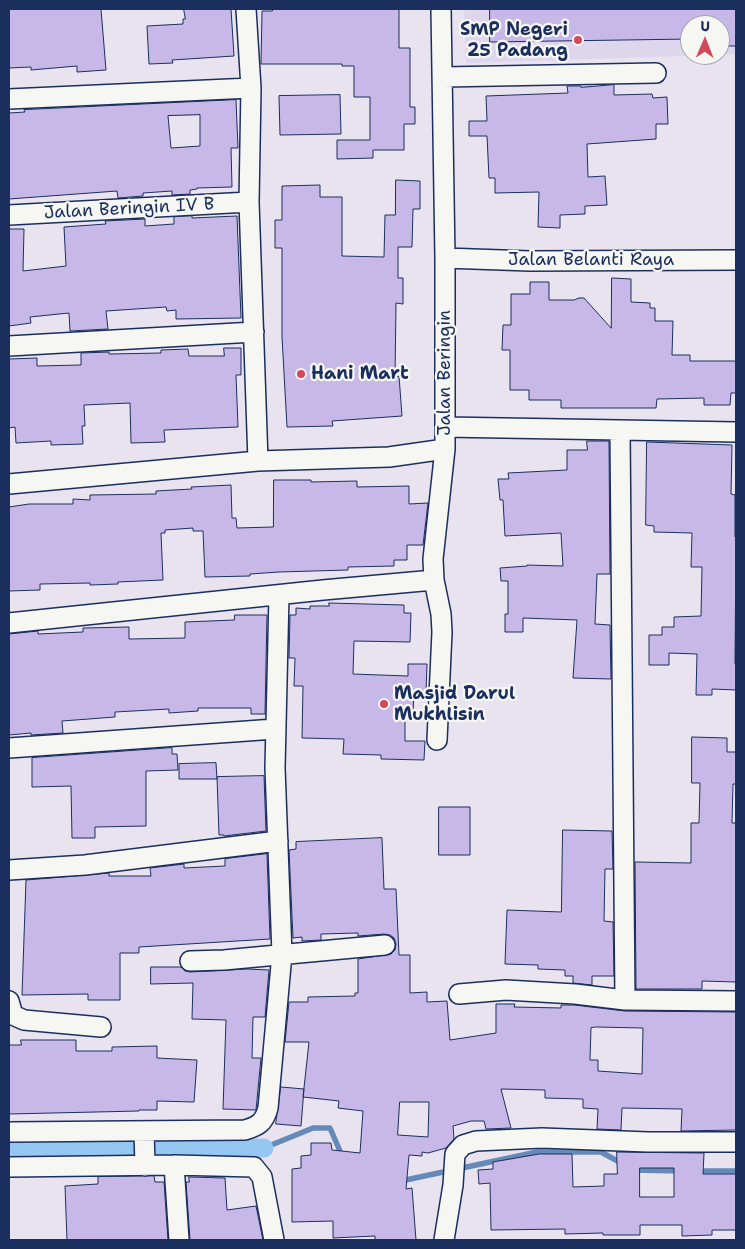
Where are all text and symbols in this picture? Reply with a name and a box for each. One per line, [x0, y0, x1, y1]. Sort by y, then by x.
north arrow [680, 15, 730, 65]
text: U [700, 17, 710, 35]
place label: SMP Negeri 25 Padang [460, 19, 568, 62]
marker: SMP Negeri 25 Padang [572, 34, 584, 46]
street label: Jalan Beringin IV B [43, 194, 215, 224]
street label: Jalan Belanti Raya [508, 249, 674, 271]
street label: Jalan Beringin [434, 310, 456, 436]
place label: Hani Mart [311, 363, 409, 385]
marker: Hani Mart [295, 368, 307, 380]
place label: Masjid Darul Mukhlisin [394, 683, 515, 726]
marker: Masjid Darul Mukhlisin [378, 698, 390, 710]

